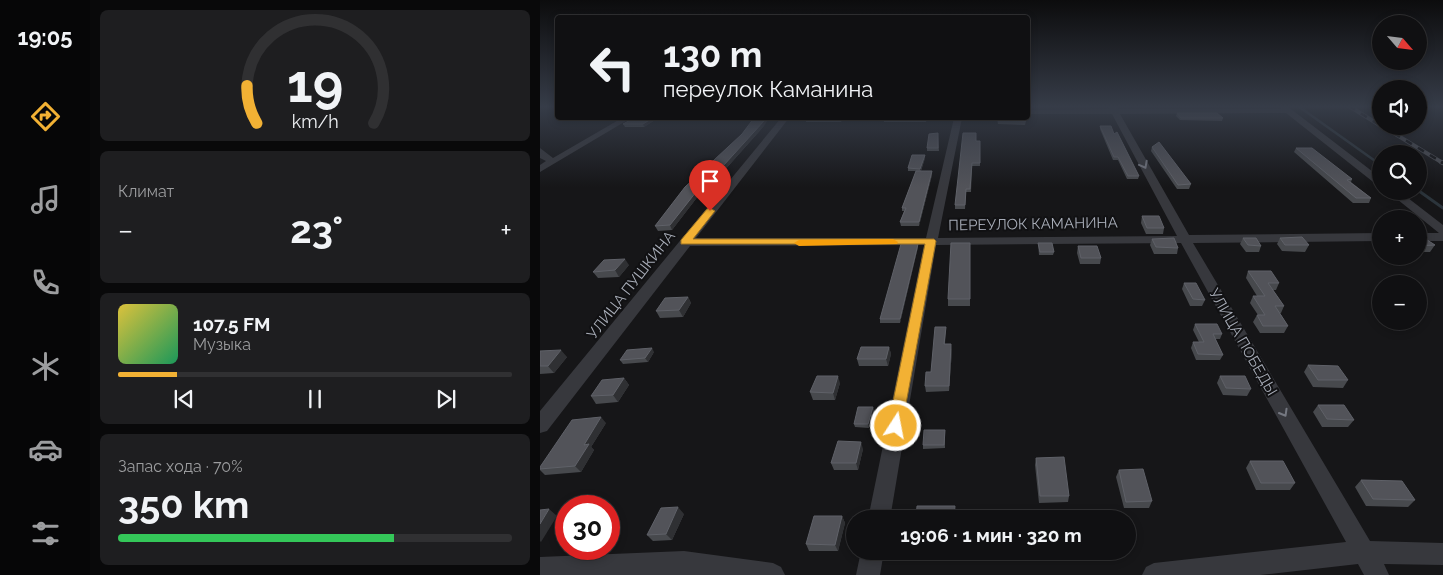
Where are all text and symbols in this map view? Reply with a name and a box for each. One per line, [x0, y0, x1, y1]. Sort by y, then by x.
north arrow [1372, 15, 1428, 70]
map controls [1372, 15, 1427, 330]
text: 19:05 [18, 24, 72, 50]
text: 130 m [663, 34, 762, 75]
icon: left [580, 35, 645, 100]
text: 19 [287, 53, 343, 114]
text: переулок Каманина [663, 76, 873, 102]
button: sound [1372, 80, 1427, 135]
icon: directions [28, 99, 63, 134]
text: km/h [291, 111, 339, 132]
button: search [1372, 145, 1427, 200]
one-way arrow [1138, 159, 1148, 168]
pin [689, 160, 731, 211]
icon: arrive [696, 167, 724, 195]
icon: music [28, 182, 63, 217]
text: Климат [118, 182, 174, 201]
text: 23° [290, 207, 343, 252]
button: + [1372, 210, 1427, 265]
text: − [118, 214, 133, 247]
text: + [500, 214, 512, 247]
street label: ПЕРЕУЛОК КАМАНИНА [948, 214, 1118, 234]
street label: УЛИЦА ПУШКИНА [583, 227, 679, 343]
icon: phone [28, 265, 63, 300]
button: − [1372, 275, 1427, 330]
street label: УЛИЦА ПОБЕДЫ [1205, 285, 1281, 399]
text: 107.5 FM [193, 313, 270, 335]
text: Музыка [193, 335, 251, 354]
icon: climate [28, 349, 63, 384]
icon: previous [170, 385, 198, 413]
icon: pause [301, 385, 329, 413]
icon: next [432, 385, 460, 413]
position arrow [869, 399, 921, 451]
one-way arrow [1277, 408, 1287, 417]
icon: car [28, 432, 63, 467]
text: Запас хода · 70% [118, 457, 243, 476]
text: 350 km [118, 482, 249, 527]
speed limit sign: 30 [555, 495, 620, 560]
icon: filters [28, 516, 63, 551]
text: 19:06 · 1 мин · 320 m [900, 524, 1082, 546]

